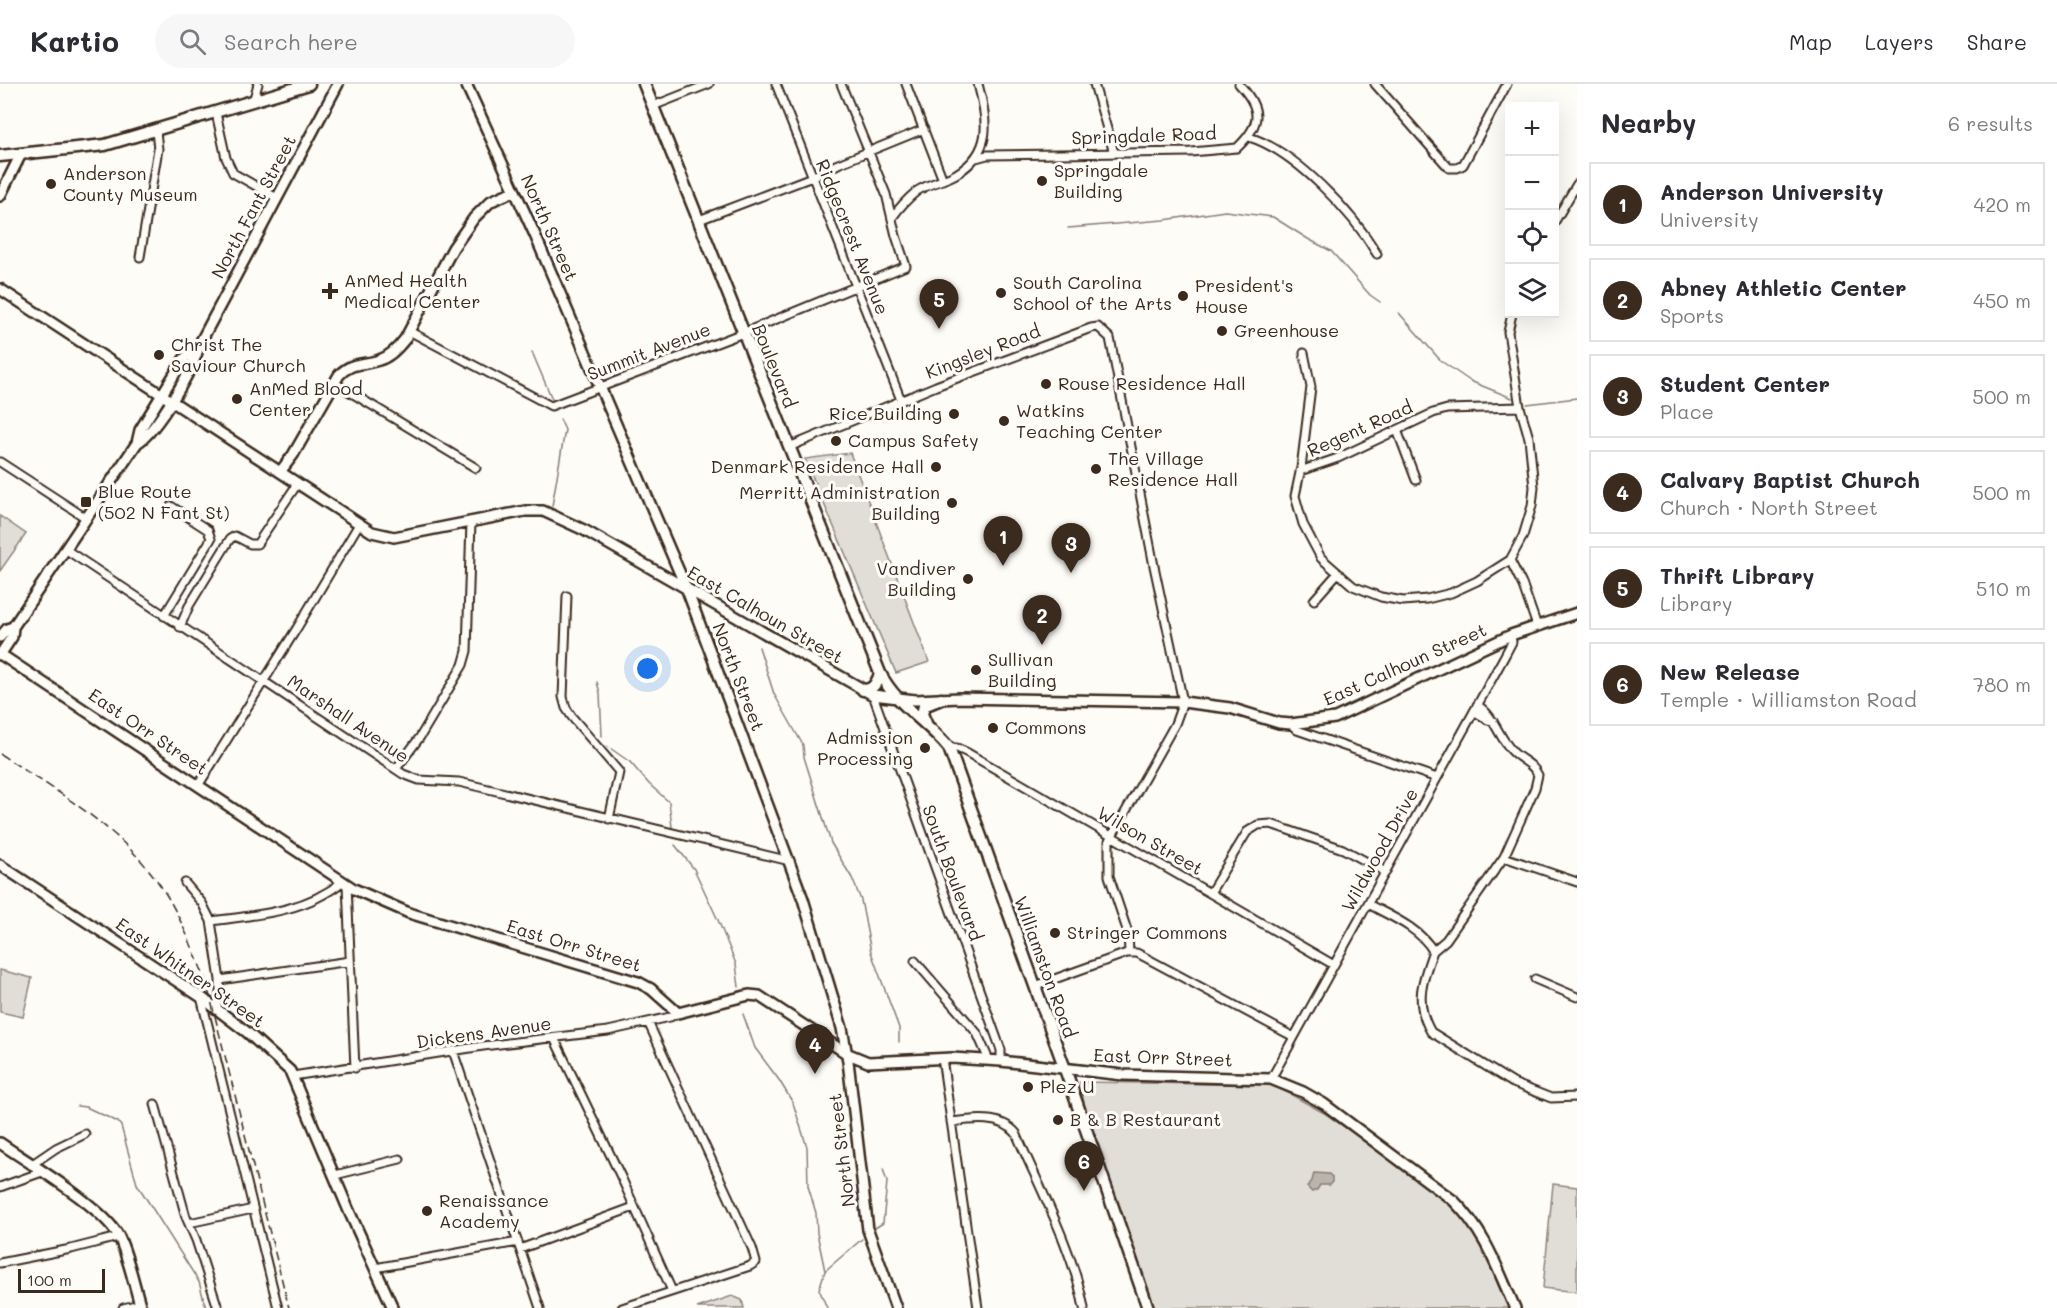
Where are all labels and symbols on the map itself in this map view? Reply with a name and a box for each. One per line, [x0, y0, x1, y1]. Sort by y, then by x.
street label: Springdale Road [1071, 120, 1217, 150]
street label: North Fant Street [205, 131, 301, 282]
street label: Ridgecrest Avenue [811, 155, 895, 318]
place label: Springdale Building [1054, 158, 1148, 203]
place label: Anderson County Museum [63, 161, 198, 206]
street label: North Street [516, 171, 584, 285]
marker: Springdale Building [1035, 174, 1049, 188]
marker: Anderson County Museum [44, 177, 58, 191]
place label: AnMed Health Medical Center [344, 268, 481, 313]
place label: South Carolina School of the Arts [1013, 270, 1172, 315]
place label: President's House [1195, 273, 1294, 318]
pin: 5 [920, 280, 958, 329]
marker: AnMed Health Medical Center [321, 282, 339, 300]
marker: South Carolina School of the Arts [994, 286, 1008, 300]
marker: President's House [1176, 289, 1190, 303]
street label: Summit Avenue [584, 317, 714, 386]
street label: Kingsley Road [922, 318, 1044, 384]
place label: Greenhouse [1234, 318, 1339, 342]
street label: Boulevard [747, 320, 803, 411]
marker: Greenhouse [1215, 324, 1229, 338]
place label: Christ The Saviour Church [171, 332, 305, 377]
marker: Christ The Saviour Church [152, 348, 166, 362]
place label: Rouse Residence Hall [1058, 371, 1246, 395]
place label: AnMed Blood Center [249, 376, 363, 421]
marker: Rouse Residence Hall [1039, 377, 1053, 391]
marker: AnMed Blood Center [230, 392, 244, 406]
street label: Regent Road [1303, 394, 1416, 462]
place label: Watkins Teaching Center [1016, 398, 1163, 443]
place label: Rice Building [829, 401, 942, 425]
marker: Rice Building [947, 407, 961, 421]
marker: Watkins Teaching Center [997, 414, 1011, 428]
place label: Campus Safety [848, 428, 979, 452]
marker: Campus Safety [829, 434, 843, 448]
place label: The Village Residence Hall [1108, 446, 1238, 491]
place label: Denmark Residence Hall [711, 454, 924, 478]
marker: Denmark Residence Hall [929, 460, 943, 474]
marker: The Village Residence Hall [1089, 462, 1103, 476]
place label: Blue Route (502 N Fant St) [98, 479, 230, 524]
place label: Merritt Administration Building [739, 480, 940, 525]
marker: Blue Route (502 N Fant St) [79, 495, 93, 509]
marker: Merritt Administration Building [945, 496, 959, 510]
pin: 1 [984, 516, 1022, 566]
pin: 3 [1052, 524, 1090, 573]
place label: Vandiver Building [877, 556, 956, 601]
street label: East Calhoun Street [683, 560, 848, 669]
marker: Vandiver Building [961, 572, 975, 586]
pin: 2 [1022, 596, 1062, 645]
street label: East Calhoun Street [1319, 617, 1490, 711]
street label: North Street [707, 619, 771, 734]
place label: Sullivan Building [988, 647, 1056, 692]
your location [633, 654, 662, 683]
marker: Sullivan Building [969, 663, 983, 677]
street label: Marshall Avenue [283, 669, 414, 768]
street label: East Orr Street [84, 682, 213, 780]
place label: Commons [1005, 715, 1087, 739]
marker: Commons [986, 721, 1000, 735]
place label: Admission Processing [817, 725, 913, 770]
marker: Admission Processing [918, 741, 932, 755]
street label: Wildwood Drive [1335, 784, 1423, 915]
street label: Wilson Street [1093, 800, 1208, 880]
street label: South Boulevard [917, 801, 989, 944]
street label: Williamston Road [1009, 892, 1083, 1041]
street label: East Whitner Street [111, 912, 270, 1033]
street label: East Orr Street [504, 913, 644, 977]
place label: Stringer Commons [1067, 920, 1228, 944]
marker: Stringer Commons [1048, 926, 1062, 940]
street label: Dickens Avenue [415, 1011, 553, 1053]
pin: 4 [796, 1024, 834, 1074]
street label: East Orr Street [1093, 1043, 1233, 1071]
place label: Plez U [1040, 1074, 1094, 1098]
marker: Plez U [1021, 1080, 1035, 1094]
street label: North Street [822, 1092, 860, 1208]
place label: B & B Restaurant [1070, 1107, 1221, 1131]
marker: B & B Restaurant [1051, 1113, 1065, 1127]
pin: 6 [1064, 1142, 1104, 1191]
place label: Renaissance Academy [439, 1188, 549, 1233]
marker: Renaissance Academy [420, 1204, 434, 1218]
scale bar [18, 1266, 105, 1294]

